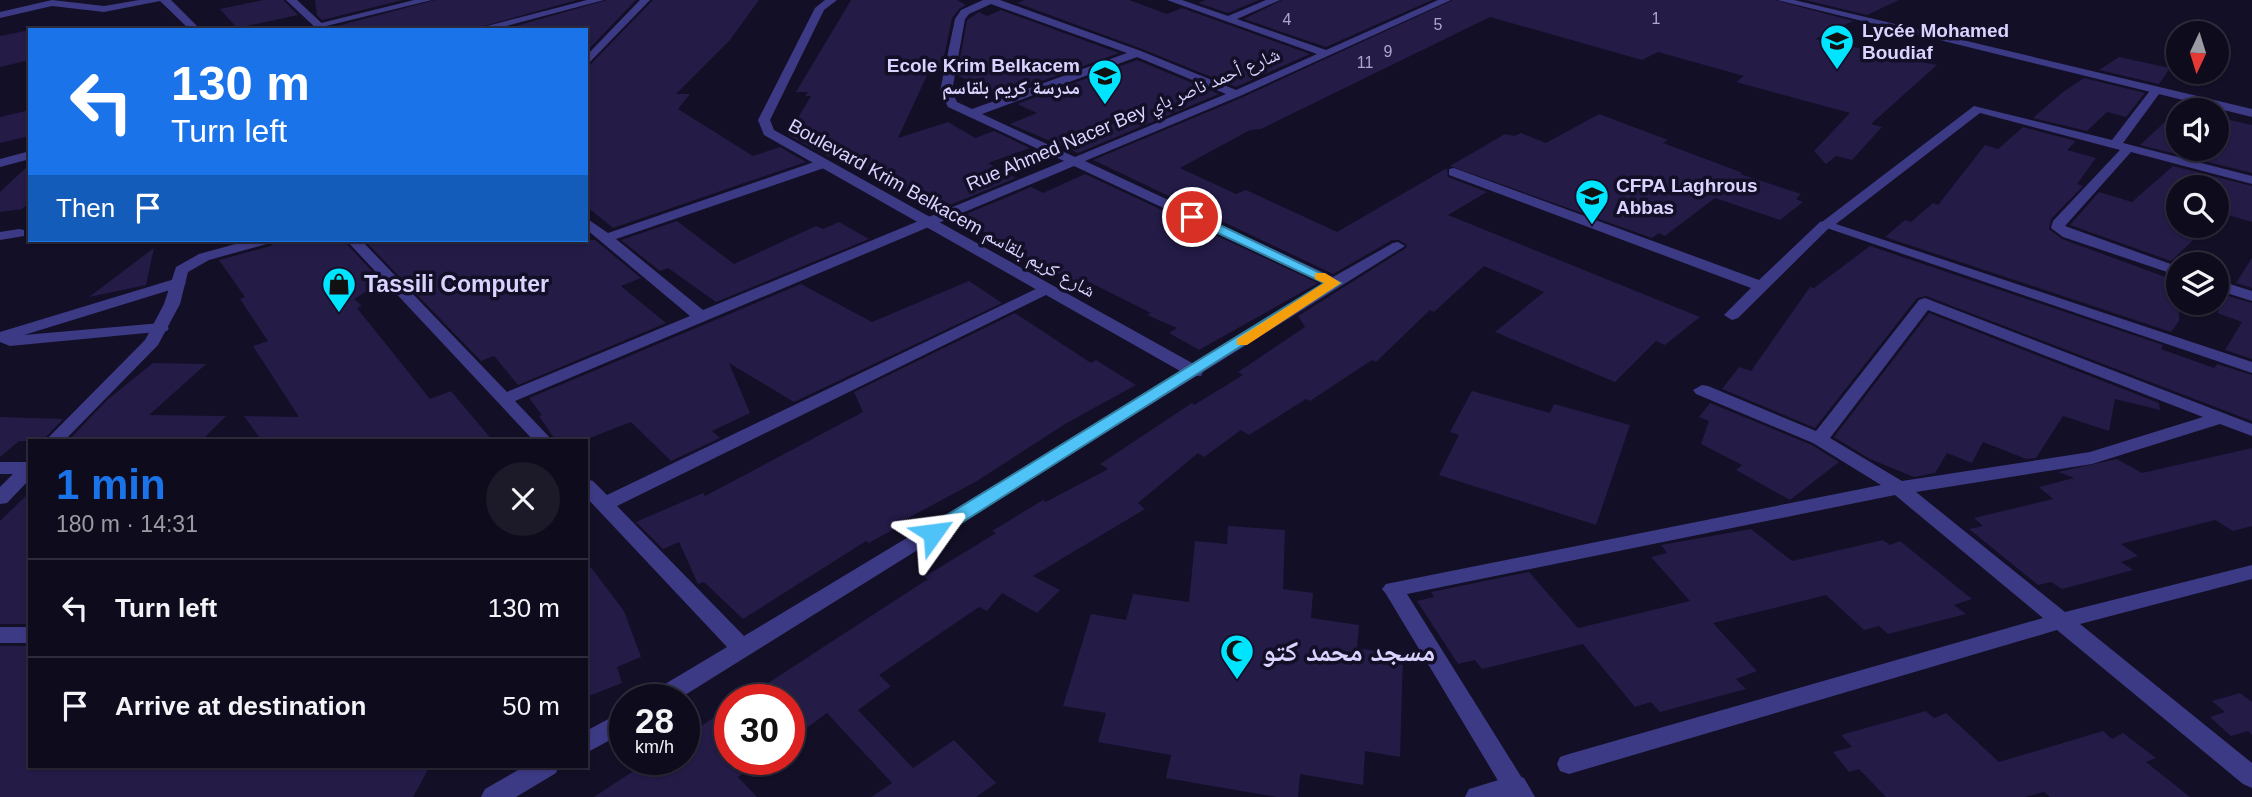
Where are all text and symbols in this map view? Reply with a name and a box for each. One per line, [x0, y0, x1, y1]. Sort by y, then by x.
house number: 1 [1652, 10, 1661, 27]
house number: 4 [1283, 11, 1292, 28]
house number: 5 [1434, 16, 1443, 33]
place label: Lycée Mohamed Boudiaf [1862, 20, 2009, 63]
north arrow [2166, 21, 2230, 84]
map controls [2166, 21, 2229, 315]
school or university icon: Lycée Mohamed Boudiaf [1818, 22, 1856, 71]
street label: Rue Ahmed Nacer Bey شارع أحمد ناصر باي [963, 43, 1285, 199]
house number: 9 [1384, 43, 1393, 60]
house number: 11 [1357, 54, 1373, 71]
place label: Ecole Krim Belkacem مدرسة كريم بلقاسم [887, 55, 1080, 100]
icon: left [56, 56, 147, 147]
text: 130 m [171, 56, 310, 110]
school or university icon: Ecole Krim Belkacem مدرسة كريم بلقاسم [1086, 57, 1124, 106]
button: sound [2166, 98, 2229, 161]
text: Turn left [171, 113, 287, 149]
street label: Boulevard Krim Belkacem شارع كريم بلقاسم [784, 115, 1099, 303]
place label: CFPA Laghrous Abbas [1616, 175, 1757, 218]
button: search [2166, 175, 2229, 238]
school or university icon: CFPA Laghrous Abbas [1573, 177, 1611, 226]
pin [1162, 187, 1222, 247]
icon: arrive [129, 189, 167, 227]
text: Then [56, 193, 115, 223]
icon: arrive [1173, 198, 1211, 236]
button: layers [2166, 252, 2229, 315]
shop icon: Tassili Computer [320, 265, 358, 314]
place label: Tassili Computer [364, 271, 549, 297]
text: 1 min [56, 461, 166, 508]
button: close [486, 462, 560, 536]
position arrow [896, 496, 970, 570]
text: 180 m · 14:31 [56, 511, 198, 537]
icon: left [56, 589, 94, 627]
text: Turn left [115, 593, 217, 623]
text: 130 m [488, 593, 560, 623]
mosque icon: مسجد محمد كتو [1218, 632, 1256, 681]
place label: مسجد محمد كتو [1262, 636, 1435, 667]
speed limit sign: 30 [714, 684, 805, 775]
icon: arrive [56, 687, 94, 725]
text: Arrive at destination [115, 691, 366, 721]
text: 50 m [502, 691, 560, 721]
text: 28 [635, 701, 674, 740]
text: km/h [635, 737, 674, 757]

